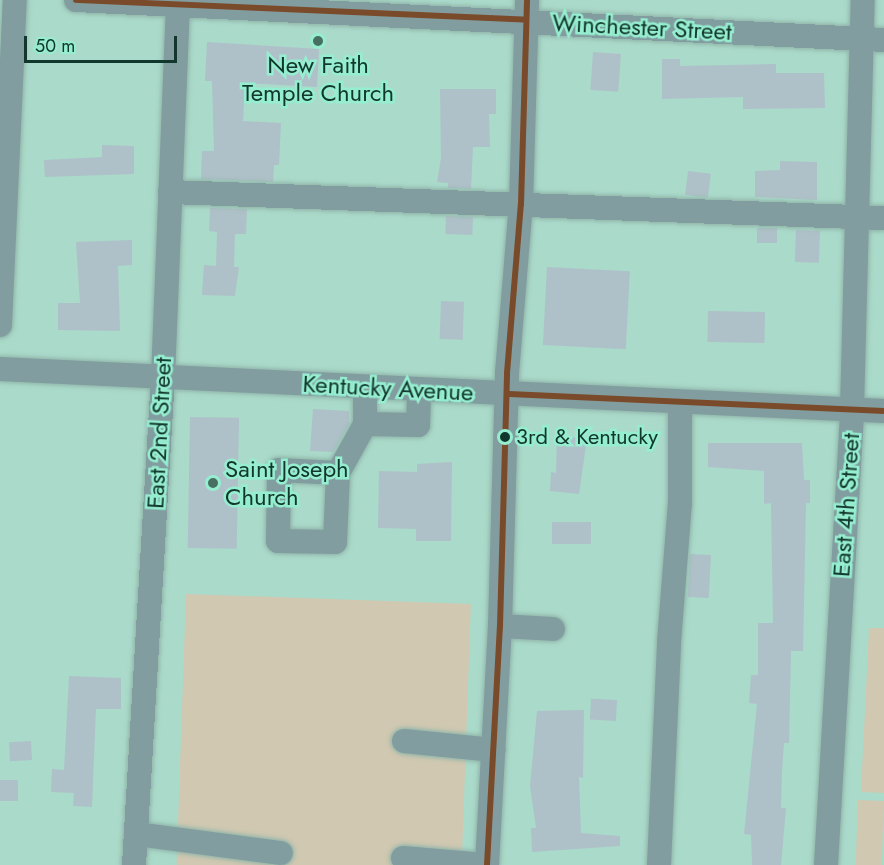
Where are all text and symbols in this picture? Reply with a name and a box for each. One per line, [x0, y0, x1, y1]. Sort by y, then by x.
street label: Winchester Street [552, 8, 732, 46]
scale bar [27, 24, 180, 62]
text: 50 m [35, 33, 75, 59]
marker: New Faith Temple Church [311, 34, 325, 48]
place label: New Faith Temple Church [242, 51, 394, 107]
street label: East 2nd Street [141, 356, 177, 510]
street label: Kentucky Avenue [302, 369, 474, 407]
place label: 3rd & Kentucky [516, 424, 658, 450]
marker: 3rd & Kentucky [499, 431, 511, 443]
street label: East 4th Street [827, 432, 865, 578]
place label: Saint Joseph Church [225, 455, 349, 511]
marker: Saint Joseph Church [206, 476, 220, 490]

